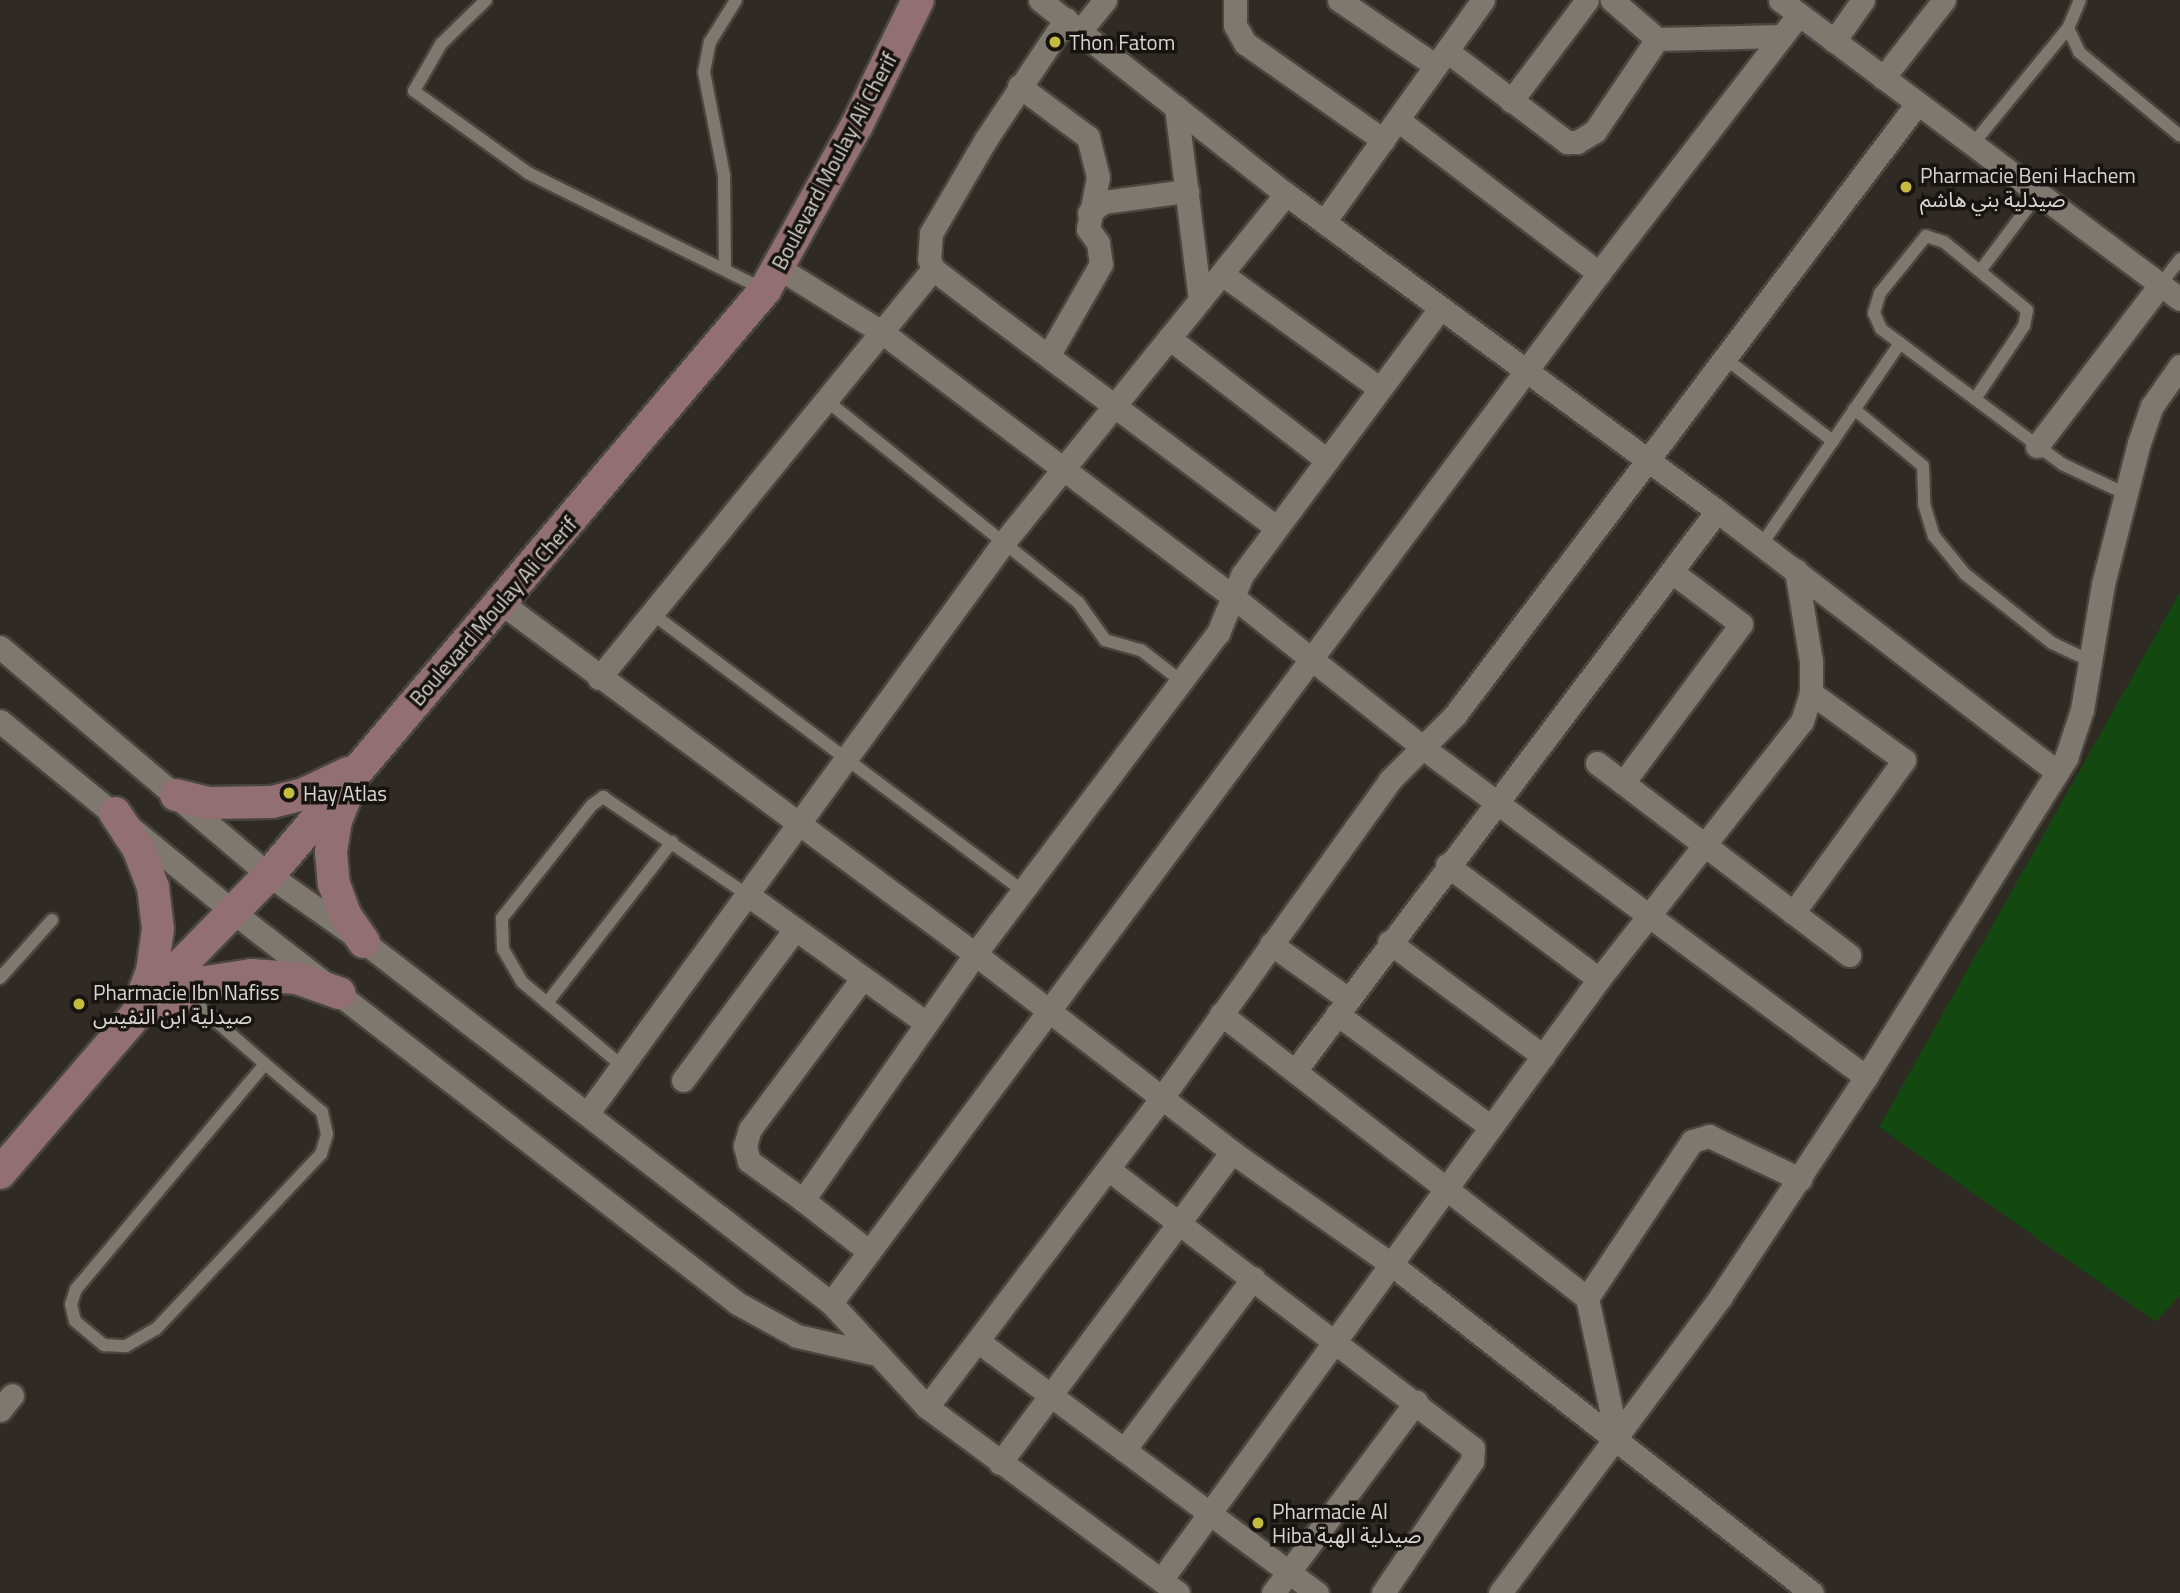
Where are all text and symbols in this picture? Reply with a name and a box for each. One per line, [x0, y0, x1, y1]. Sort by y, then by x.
place label: Thon Fatom [1069, 29, 1175, 55]
marker: Thon Fatom [1047, 34, 1063, 50]
street label: Boulevard Moulay Ali Cherif [766, 48, 902, 274]
place label: Pharmacie Beni Hachem صيدلية بني هاشم [1920, 162, 2136, 212]
marker: Pharmacie Beni Hachem صيدلية بني هاشم [1898, 179, 1914, 195]
street label: Boulevard Moulay Ali Cherif [404, 511, 582, 711]
place label: Hay Atlas [303, 780, 387, 806]
marker: Hay Atlas [281, 785, 297, 801]
place label: Pharmacie Ibn Nafiss صيدلية ابن النفيس [93, 979, 279, 1029]
marker: Pharmacie Ibn Nafiss صيدلية ابن النفيس [71, 996, 87, 1012]
place label: Pharmacie Al Hiba صيدلية الهبة [1272, 1498, 1422, 1548]
marker: Pharmacie Al Hiba صيدلية الهبة [1250, 1515, 1266, 1531]

